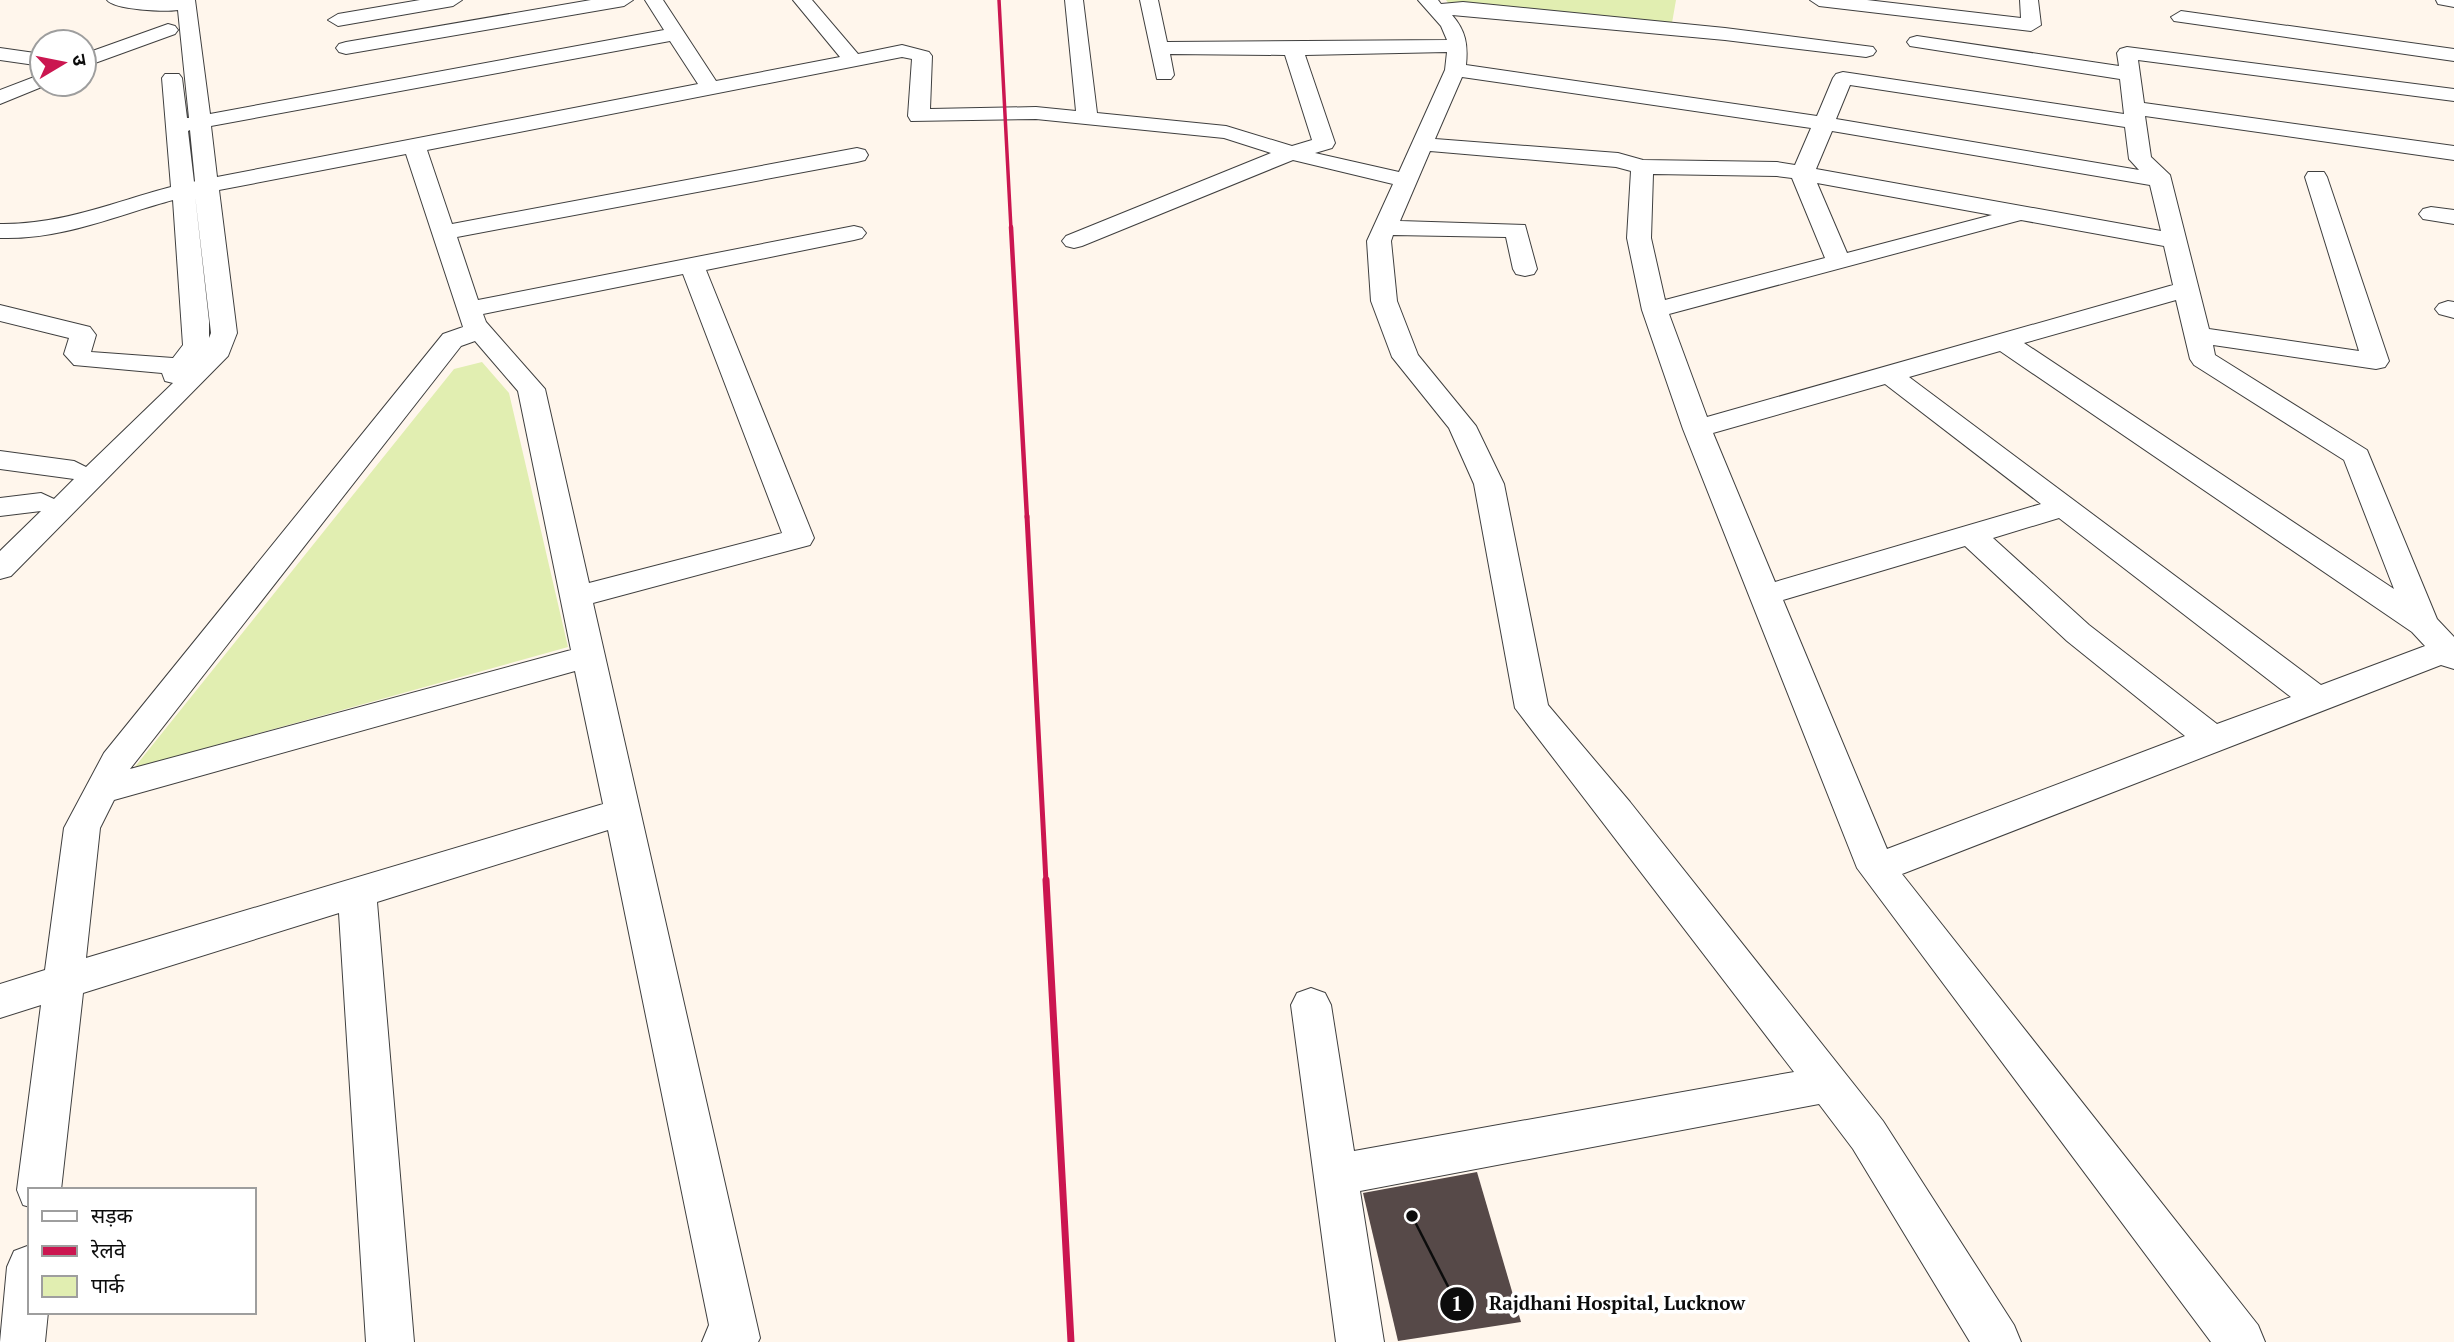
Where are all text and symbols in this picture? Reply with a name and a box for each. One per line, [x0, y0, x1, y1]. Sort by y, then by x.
north arrow [28, 28, 98, 98]
text: उ [67, 52, 94, 68]
legend [28, 1188, 256, 1314]
text: सड़क [91, 1201, 133, 1229]
text: रेलवे [90, 1236, 126, 1264]
text: पार्क [91, 1271, 125, 1299]
callout: Rajdhani Hospital, Lucknow [1440, 1284, 1760, 1324]
text: 1 [1451, 1289, 1463, 1317]
text: Rajdhani Hospital, Lucknow [1489, 1290, 1746, 1315]

